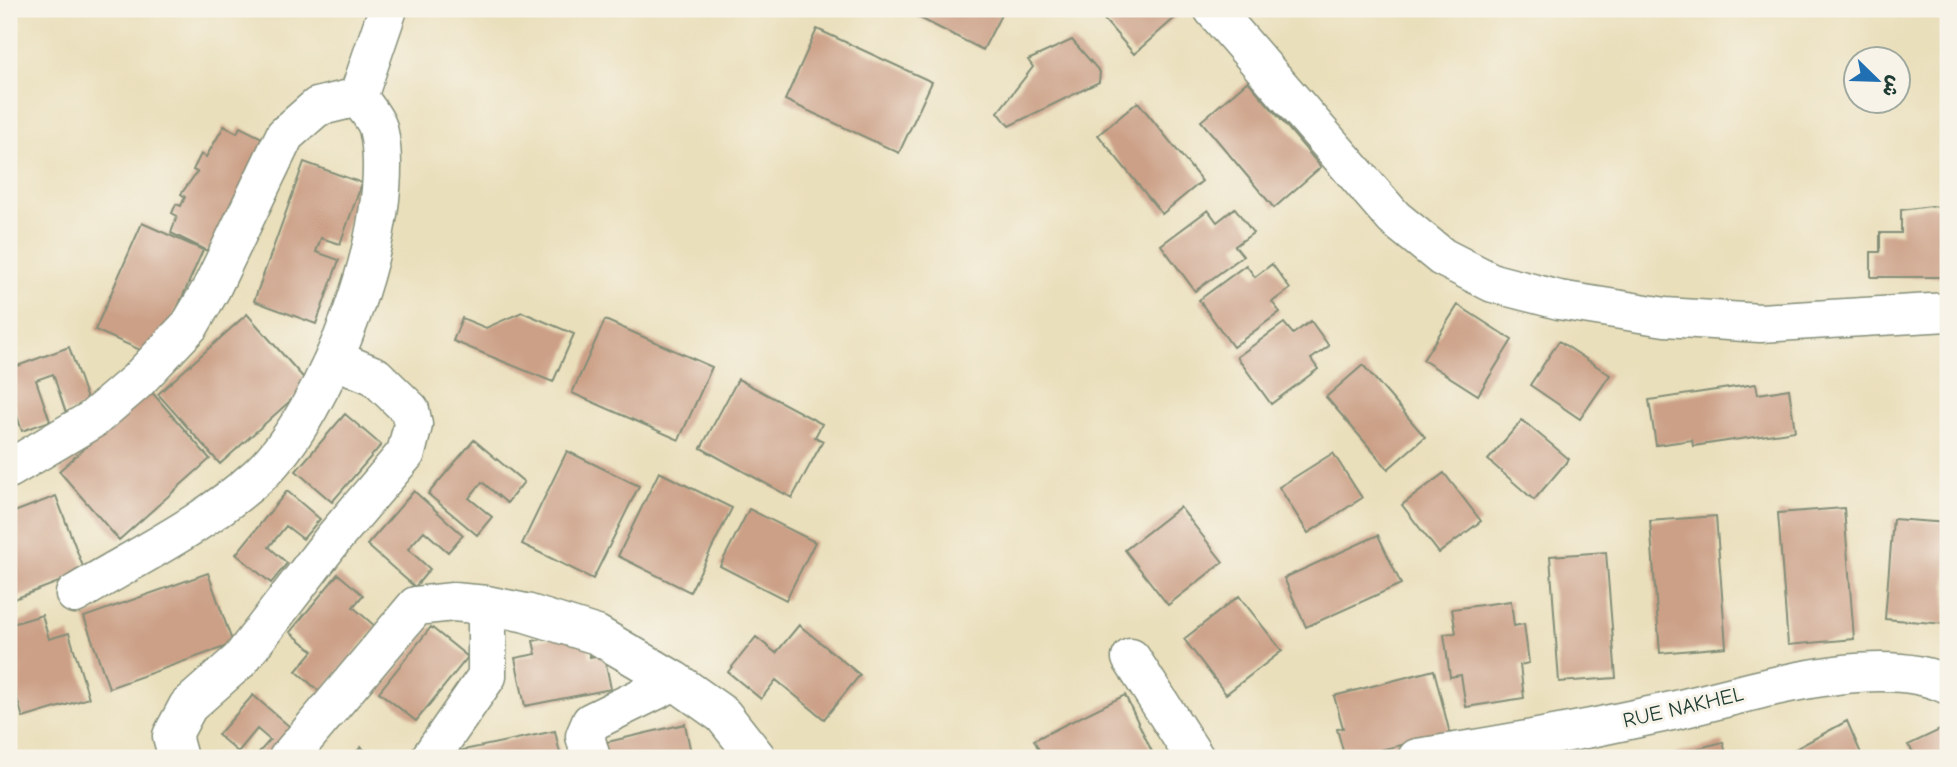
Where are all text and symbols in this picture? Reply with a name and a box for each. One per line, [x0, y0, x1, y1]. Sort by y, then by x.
north arrow [1842, 46, 1912, 116]
text: ش [1877, 72, 1906, 100]
street label: RUE NAKHEL [1620, 681, 1746, 733]

